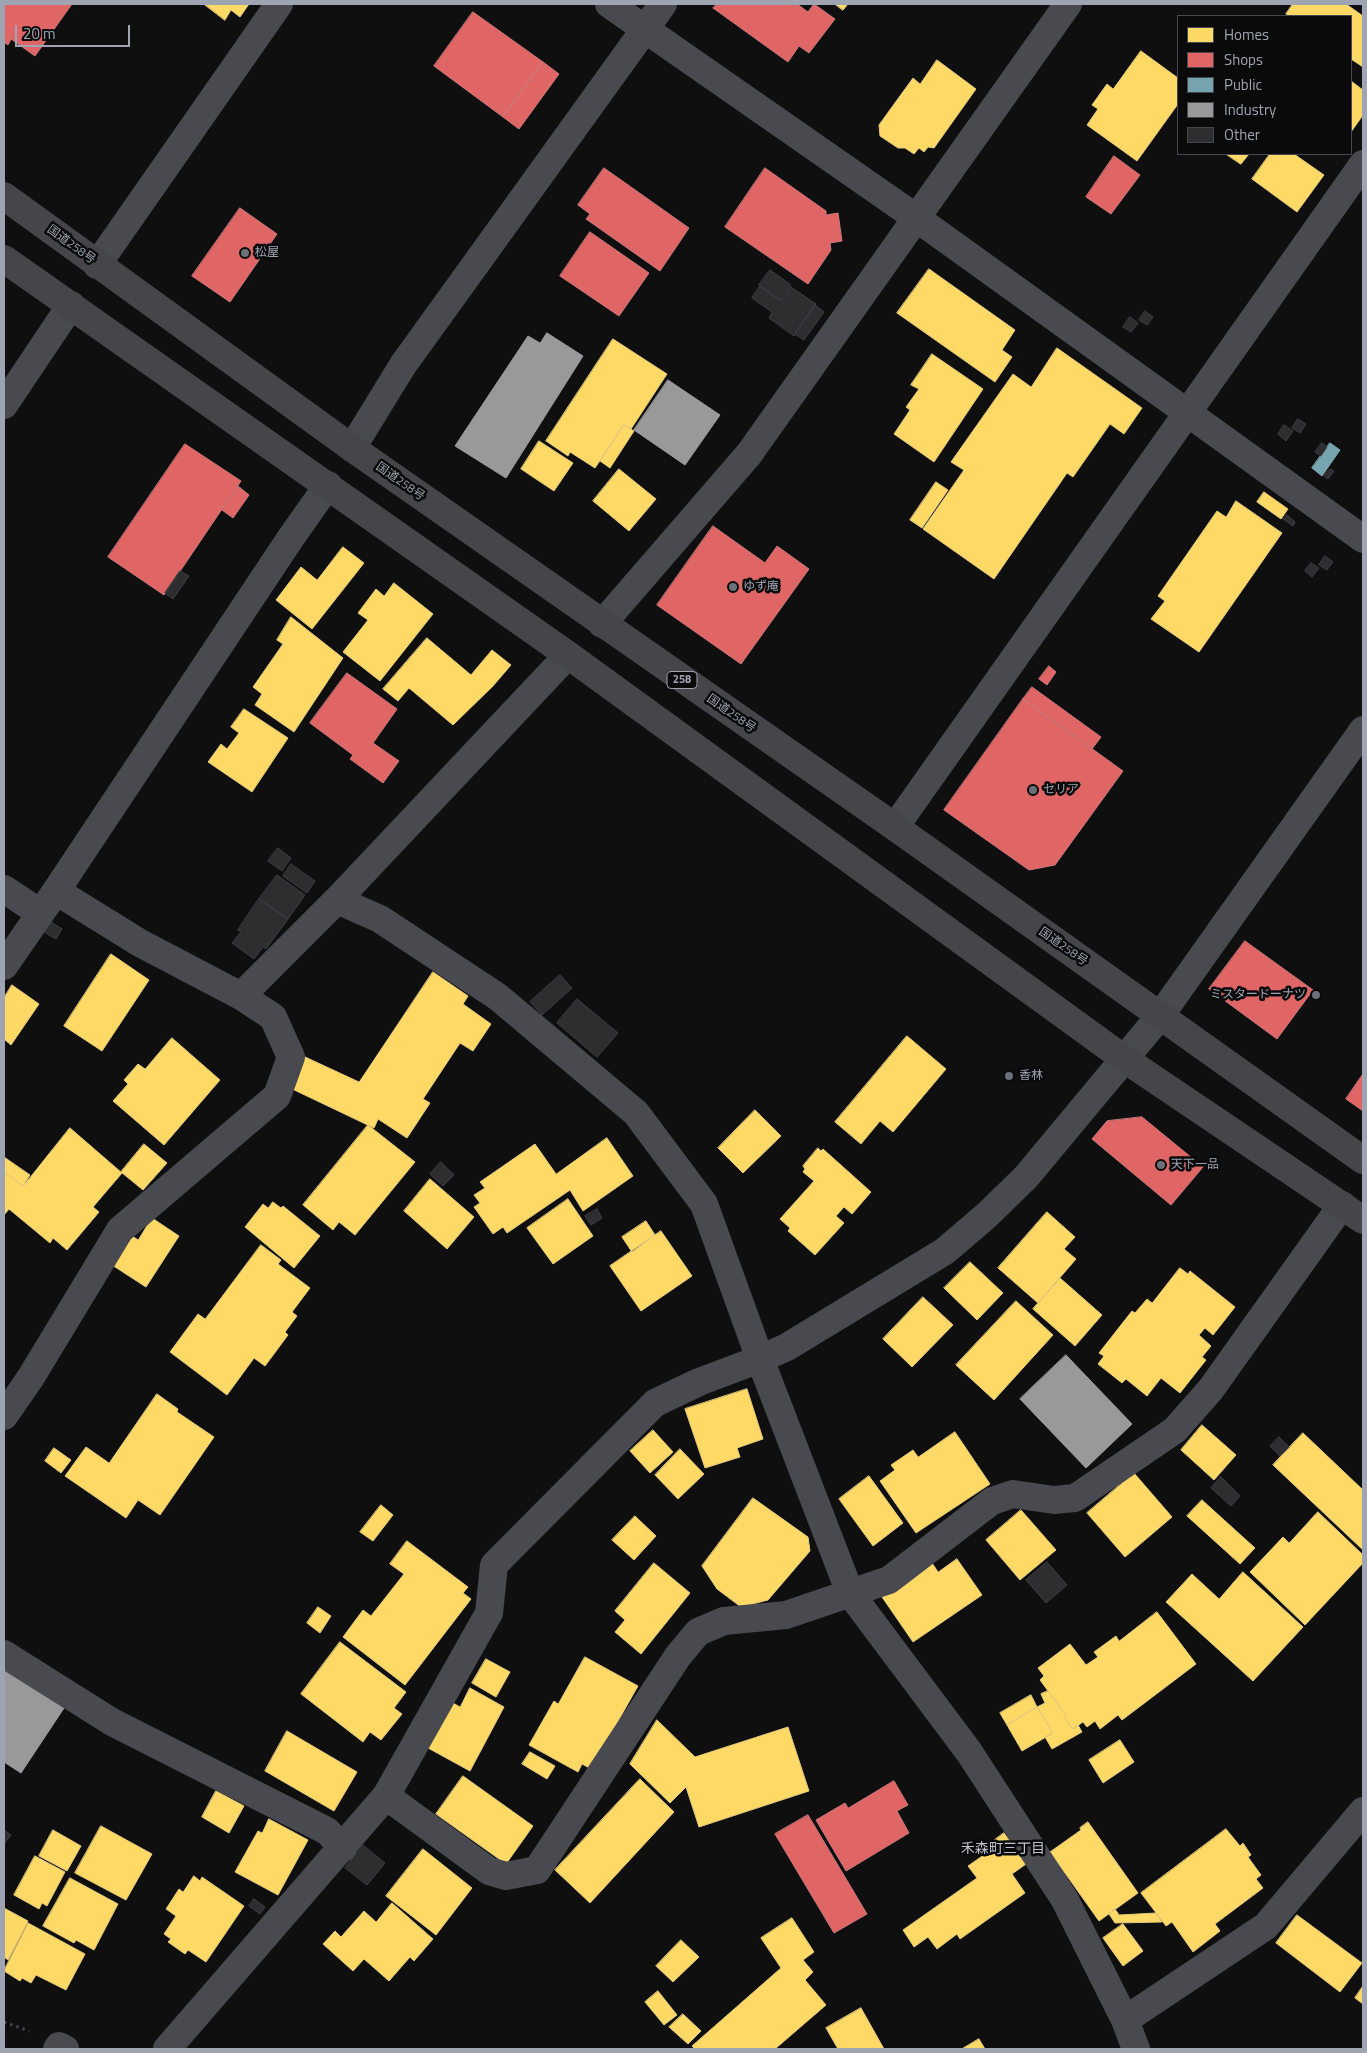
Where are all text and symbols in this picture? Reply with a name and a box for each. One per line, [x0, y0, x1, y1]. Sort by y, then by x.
scale bar [18, 15, 132, 47]
legend [1177, 15, 1352, 155]
text: 20 m [23, 22, 56, 45]
text: Homes [1224, 23, 1269, 46]
text: Shops [1224, 48, 1263, 71]
text: Public [1224, 73, 1262, 96]
text: Industry [1224, 98, 1276, 121]
text: Other [1224, 123, 1260, 146]
street label: 国道258号 [44, 223, 98, 267]
place label: 松屋 [255, 246, 279, 260]
marker: 松屋 [239, 247, 251, 259]
street label: 国道258号 [373, 460, 427, 504]
place label: ゆず庵 [743, 580, 779, 594]
marker: ゆず庵 [727, 581, 739, 593]
road number: 258 [667, 672, 697, 688]
street label: 国道258号 [704, 692, 758, 736]
place label: セリア [1043, 783, 1079, 797]
marker: セリア [1027, 784, 1039, 796]
street label: 国道258号 [1036, 925, 1090, 969]
place label: ミスタードーナツ [1210, 988, 1306, 1002]
marker: ミスタードーナツ [1310, 989, 1322, 1001]
place label: 香林 [1019, 1069, 1043, 1083]
marker: 香林 [1003, 1070, 1015, 1082]
place label: 天下一品 [1171, 1158, 1219, 1172]
marker: 天下一品 [1155, 1159, 1167, 1171]
district label: 禾森町三丁目 [961, 1842, 1045, 1858]

